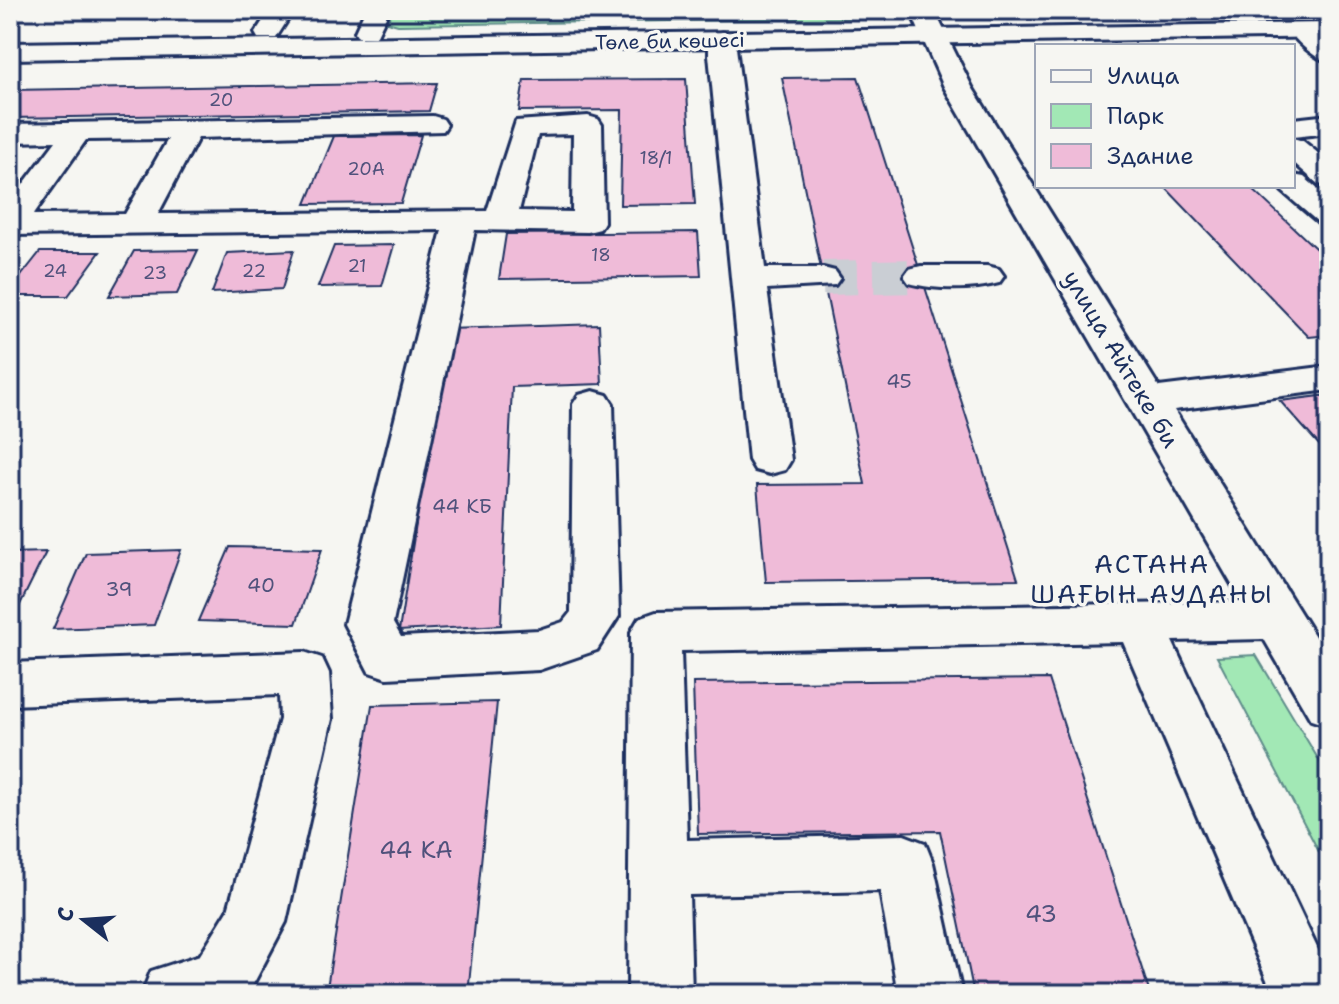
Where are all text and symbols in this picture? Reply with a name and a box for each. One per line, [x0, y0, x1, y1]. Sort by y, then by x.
street label: Төле би көшесі [595, 27, 745, 55]
legend [1035, 44, 1295, 188]
text: Улица [1107, 60, 1180, 92]
house number: 20 [209, 88, 233, 112]
text: Парк [1107, 100, 1164, 132]
text: Здание [1107, 140, 1194, 172]
house number: 18/1 [639, 146, 673, 170]
house number: 20А [347, 157, 385, 181]
house number: 18 [591, 243, 611, 267]
house number: 21 [347, 254, 367, 278]
house number: 24 [43, 259, 67, 283]
house number: 22 [242, 259, 266, 283]
house number: 23 [143, 261, 167, 285]
street label: улица Айтеке би [1055, 264, 1187, 454]
house number: 45 [886, 368, 912, 394]
house number: 44 КБ [432, 493, 492, 519]
district label: АСТАНА ШАҒЫН АУДАНЫ [1030, 546, 1274, 611]
house number: 40 [247, 572, 275, 598]
house number: 39 [106, 576, 132, 602]
house number: 44 КА [379, 834, 453, 866]
north arrow [44, 880, 124, 960]
house number: 43 [1025, 898, 1057, 930]
text: С [50, 904, 81, 925]

